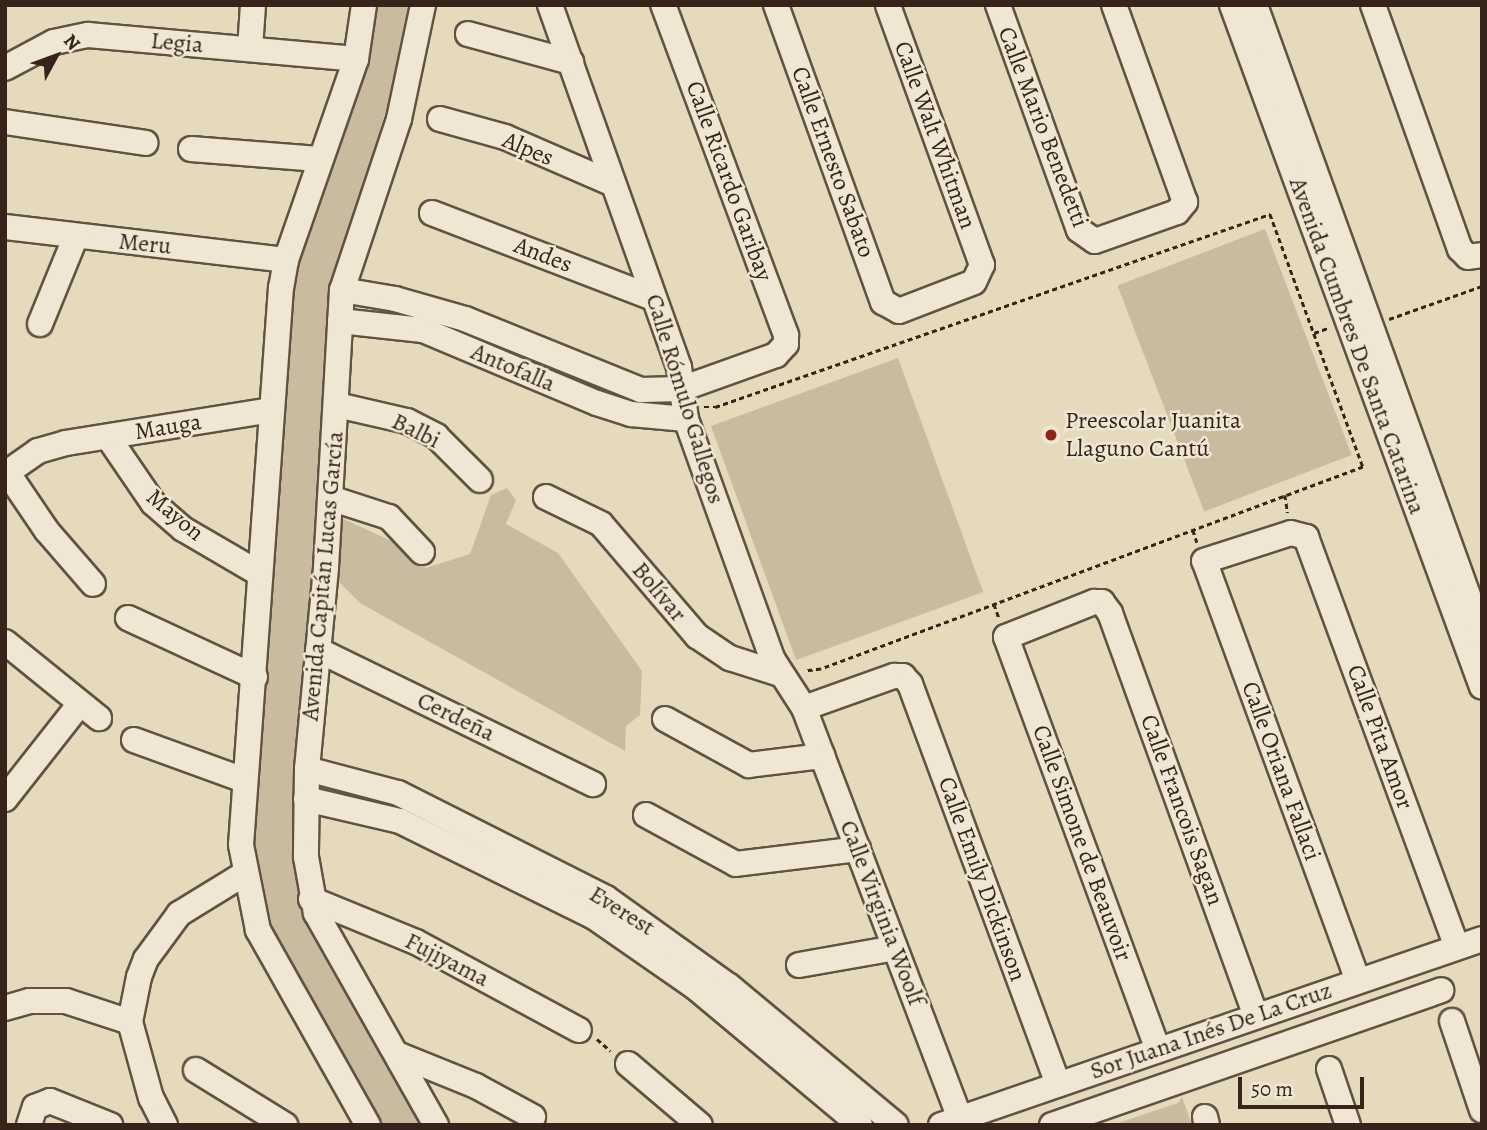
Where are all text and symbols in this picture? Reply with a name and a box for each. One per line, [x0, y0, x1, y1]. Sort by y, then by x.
north arrow [21, 21, 91, 91]
street label: Calle Mario Benedetti [992, 23, 1094, 231]
street label: Legia [150, 26, 204, 60]
text: N [57, 28, 86, 56]
street label: Calle Walt Whitman [888, 37, 982, 233]
street label: Calle Ernesto Sabato [785, 63, 881, 261]
street label: Calle Ricardo Garibay [679, 77, 779, 285]
street label: Alpes [498, 125, 558, 173]
street label: Avenida Cumbres De Santa Catarina [1283, 174, 1431, 518]
street label: Meru [117, 227, 173, 261]
street label: Andes [510, 231, 576, 279]
street label: Calle Rómulo Gallegos [639, 291, 731, 507]
street label: Antofalla [467, 337, 559, 399]
street label: Balbi [387, 407, 445, 455]
place label: Preescolar Juanita Llaguno Cantú [1065, 407, 1241, 463]
street label: Mauga [133, 408, 203, 446]
marker: Preescolar Juanita Llaguno Cantú [1043, 427, 1059, 443]
street label: Avenida Capitán Lucas García [296, 430, 350, 722]
street label: Mayon [140, 483, 210, 547]
street label: Bolívar [626, 556, 692, 628]
street label: Calle Pita Amor [1341, 661, 1419, 813]
street label: Calle Oriana Fallaci [1235, 677, 1327, 865]
street label: Cerdeña [413, 686, 499, 748]
street label: Calle Francois Sagan [1134, 711, 1230, 909]
street label: Calle Simone de Beauvoir [1026, 721, 1138, 965]
street label: Calle Emily Dickinson [932, 773, 1032, 985]
street label: Calle Virginia Woolf [833, 816, 931, 1010]
street label: Everest [584, 880, 660, 942]
street label: Fujiyama [400, 927, 494, 993]
street label: Sor Juana Inés De La Cruz [1086, 976, 1336, 1086]
scale bar [1242, 1064, 1368, 1108]
text: 50 m [1251, 1075, 1293, 1103]

